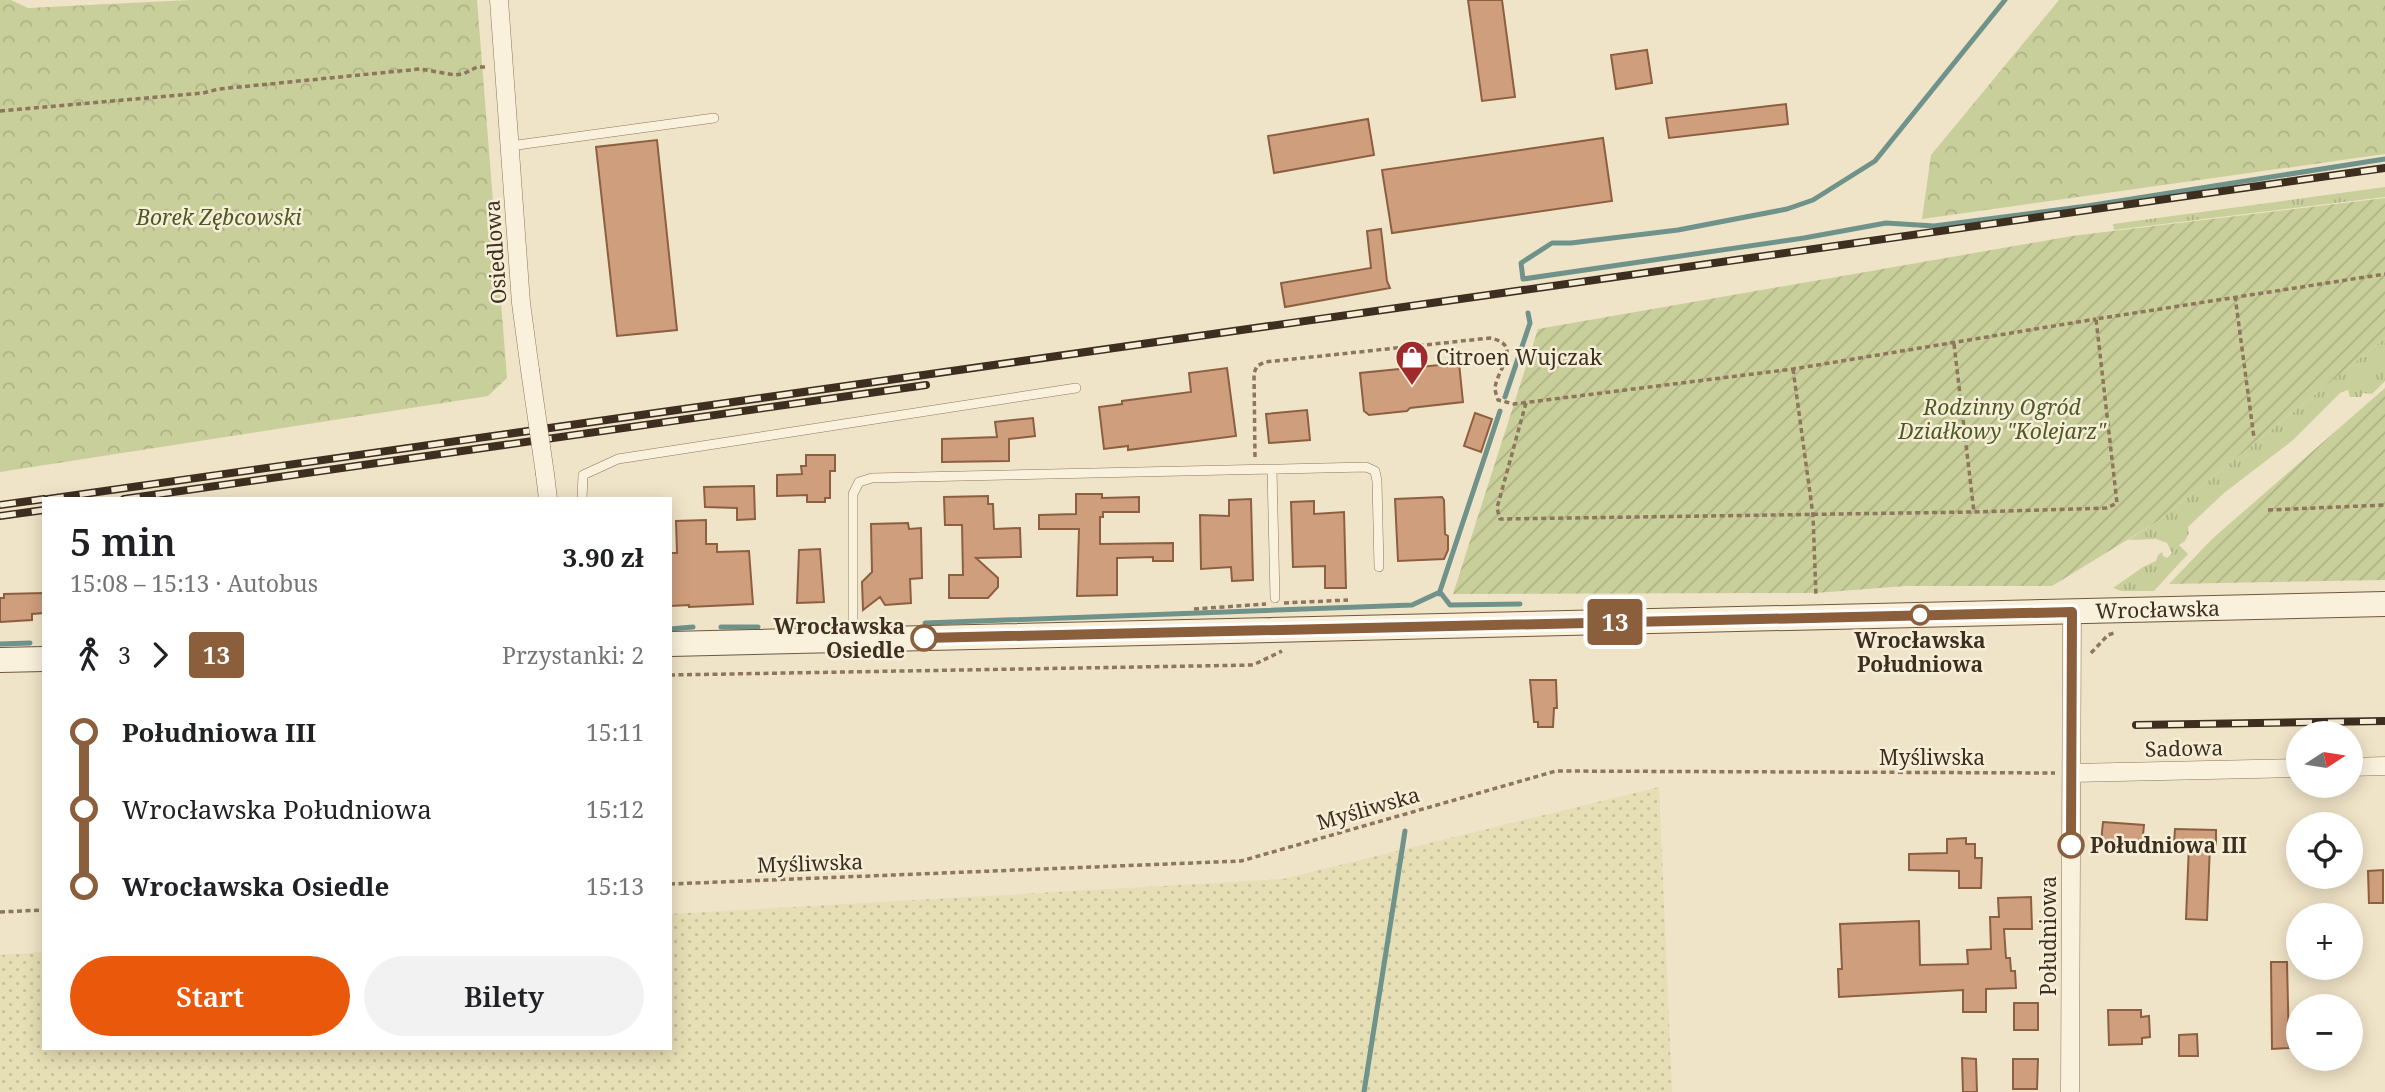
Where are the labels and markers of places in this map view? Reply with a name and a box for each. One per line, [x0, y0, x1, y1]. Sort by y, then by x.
shop icon: Citroen Wujczak [1393, 338, 1431, 387]
place label: Citroen Wujczak [1436, 343, 1603, 371]
marker: Wrocławska Południowa [1910, 605, 1930, 625]
place label: Wrocławska Osiedle [774, 612, 905, 664]
marker: Wrocławska Osiedle [911, 625, 937, 651]
place label: Wrocławska Południowa [1854, 626, 1986, 678]
place label: Południowa III [2090, 831, 2247, 859]
marker: Południowa III [2058, 832, 2084, 858]

